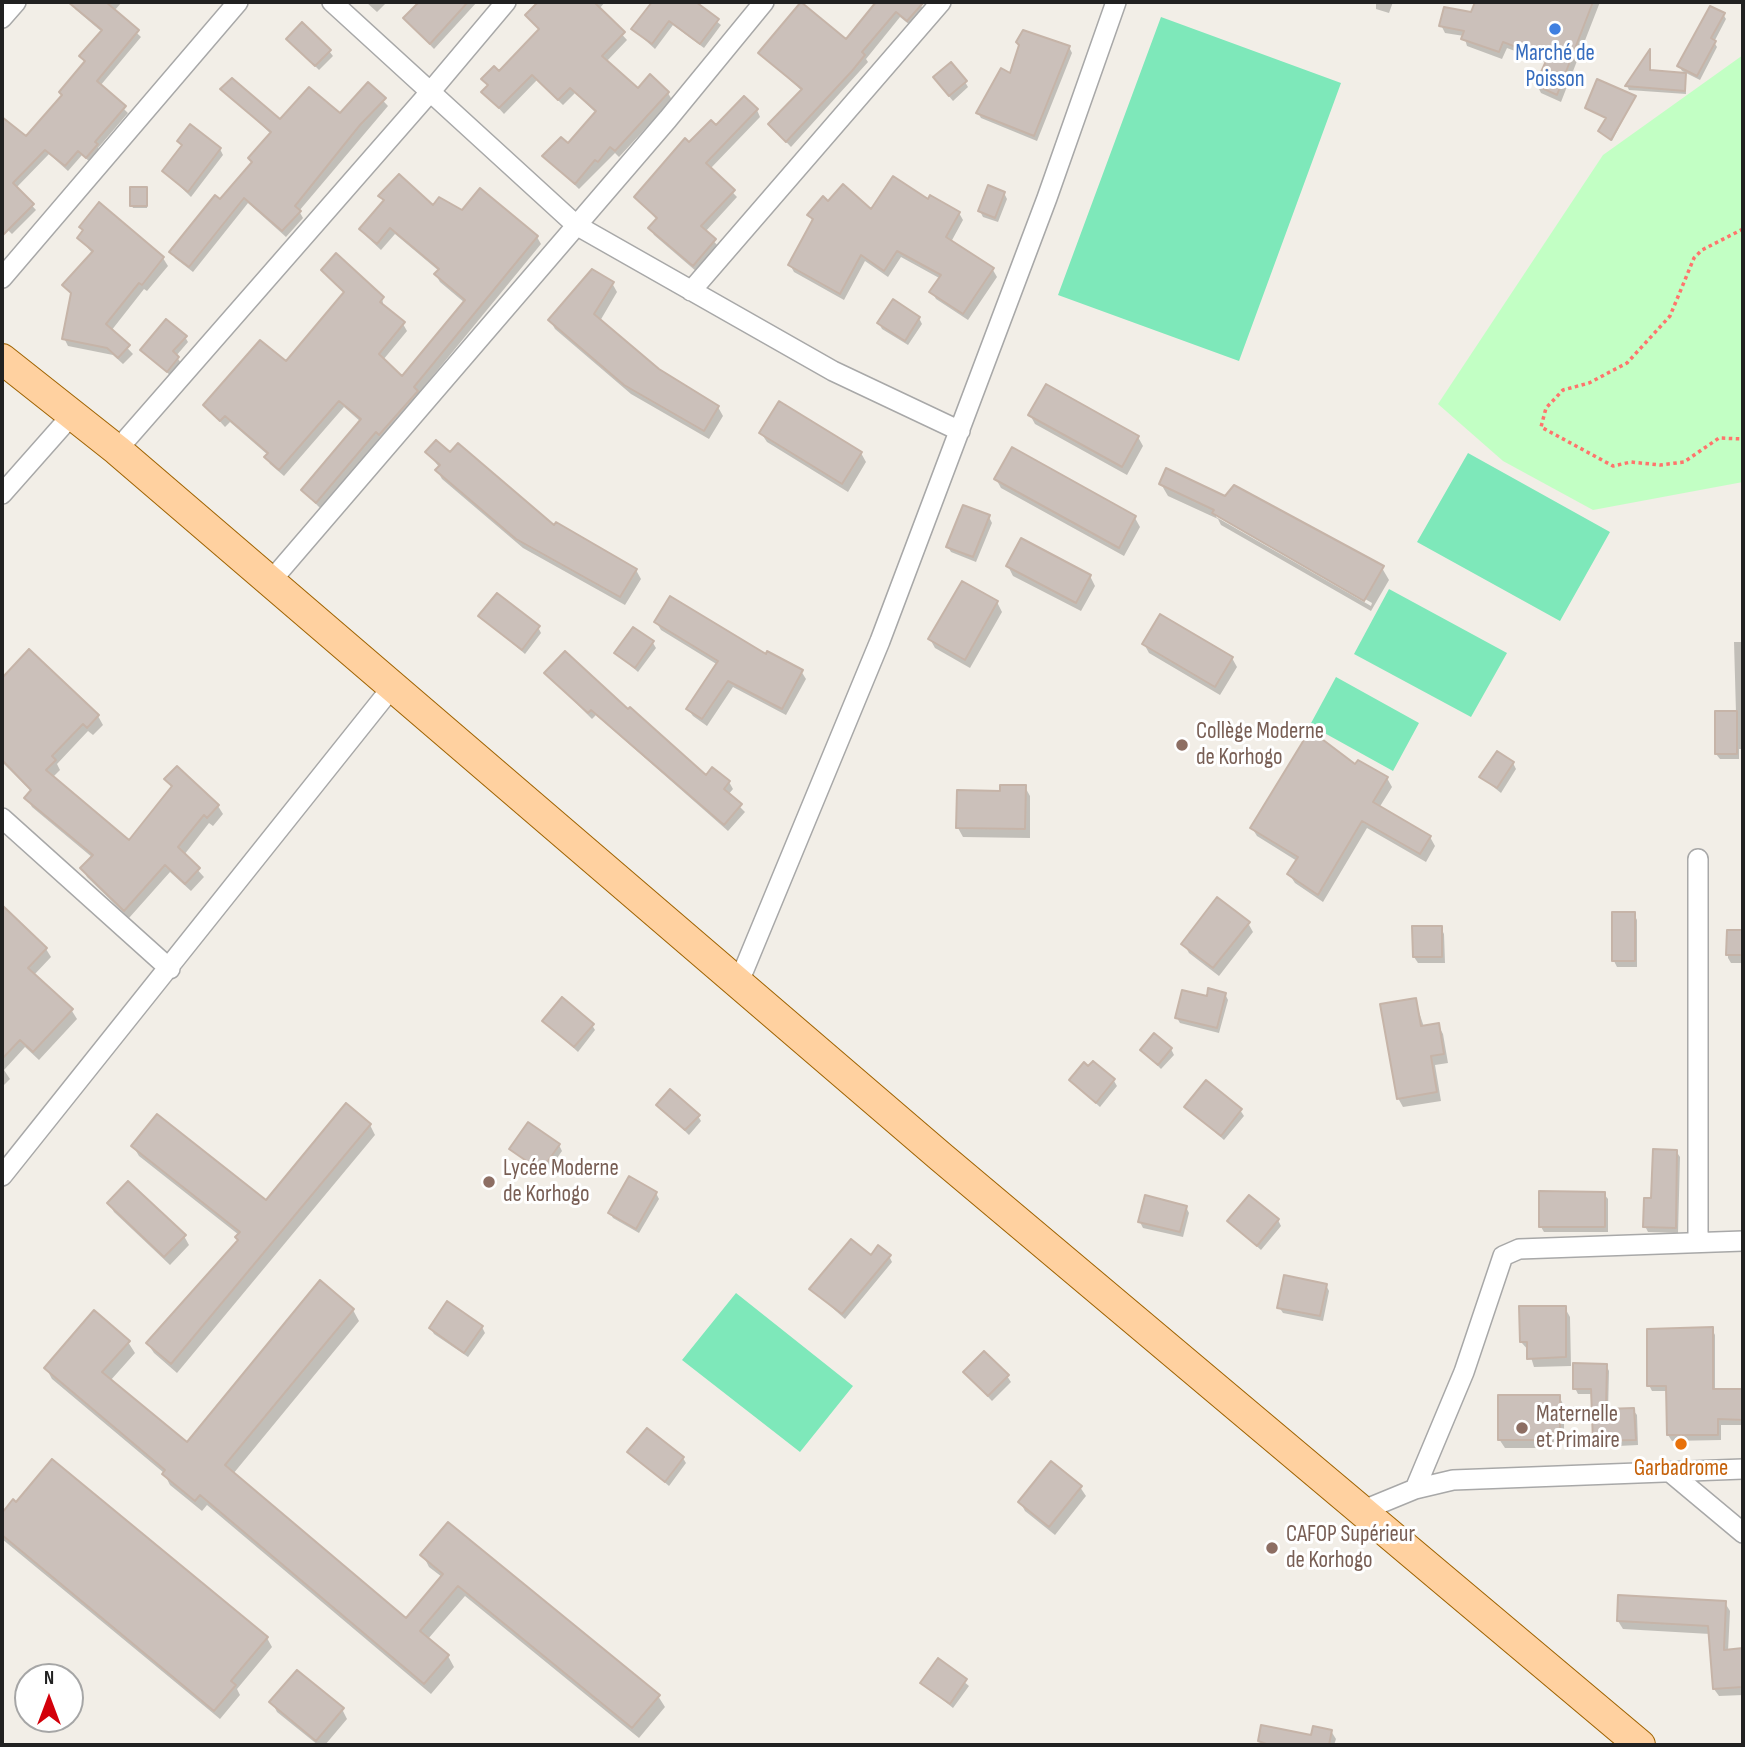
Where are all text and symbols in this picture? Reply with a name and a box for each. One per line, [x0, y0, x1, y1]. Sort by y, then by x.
marker: Marché de Poisson [1547, 21, 1563, 37]
place label: Marché de Poisson [1515, 40, 1595, 94]
place label: Collège Moderne de Korhogo [1196, 718, 1324, 772]
marker: Collège Moderne de Korhogo [1174, 737, 1190, 753]
place label: Lycée Moderne de Korhogo [503, 1155, 619, 1209]
marker: Lycée Moderne de Korhogo [481, 1174, 497, 1190]
place label: Maternelle et Primaire [1536, 1401, 1620, 1455]
marker: Maternelle et Primaire [1514, 1420, 1530, 1436]
marker: Garbadrome [1673, 1436, 1689, 1452]
place label: Garbadrome [1634, 1455, 1728, 1483]
place label: CAFOP Supérieur de Korhogo [1286, 1521, 1415, 1575]
marker: CAFOP Supérieur de Korhogo [1264, 1540, 1280, 1556]
north arrow [14, 1663, 84, 1733]
text: N [44, 1667, 54, 1690]

